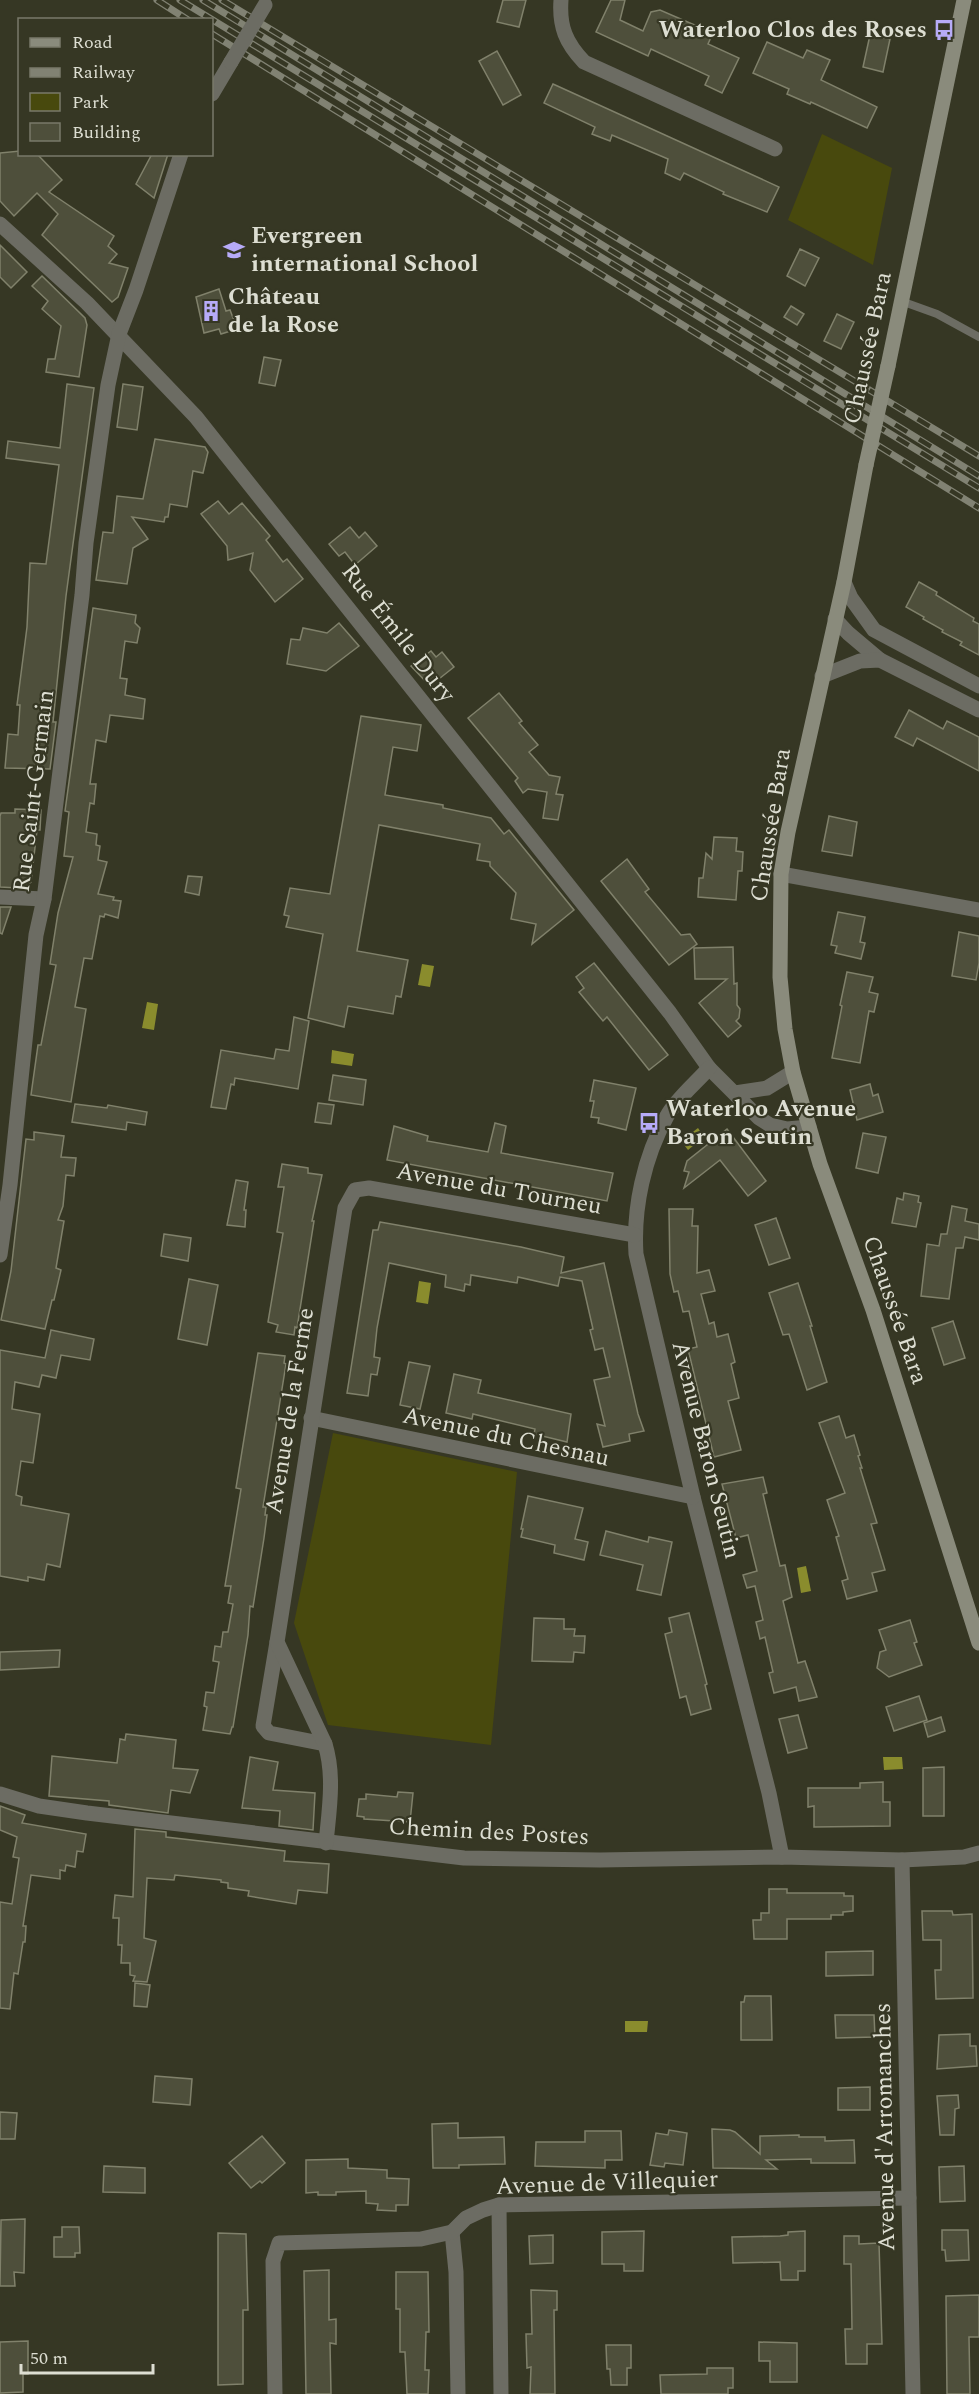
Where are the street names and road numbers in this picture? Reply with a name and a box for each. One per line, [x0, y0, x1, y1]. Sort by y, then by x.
street label: Chaussée Bara [834, 268, 902, 428]
street label: Rue Émile Dury [332, 556, 465, 712]
street label: Rue Saint-Germain [4, 688, 64, 894]
street label: Chaussée Bara [741, 745, 801, 904]
street label: Avenue du Tourneu [393, 1153, 605, 1225]
street label: Chaussée Bara [853, 1231, 937, 1389]
street label: Avenue de la Ferme [256, 1305, 324, 1517]
street label: Avenue Baron Seutin [661, 1337, 751, 1563]
street label: Avenue du Chesnau [399, 1398, 613, 1476]
street label: Chemin des Postes [388, 1809, 590, 1855]
street label: Avenue d'Arromanches [865, 2003, 905, 2251]
street label: Avenue de Villequier [495, 2161, 719, 2205]

